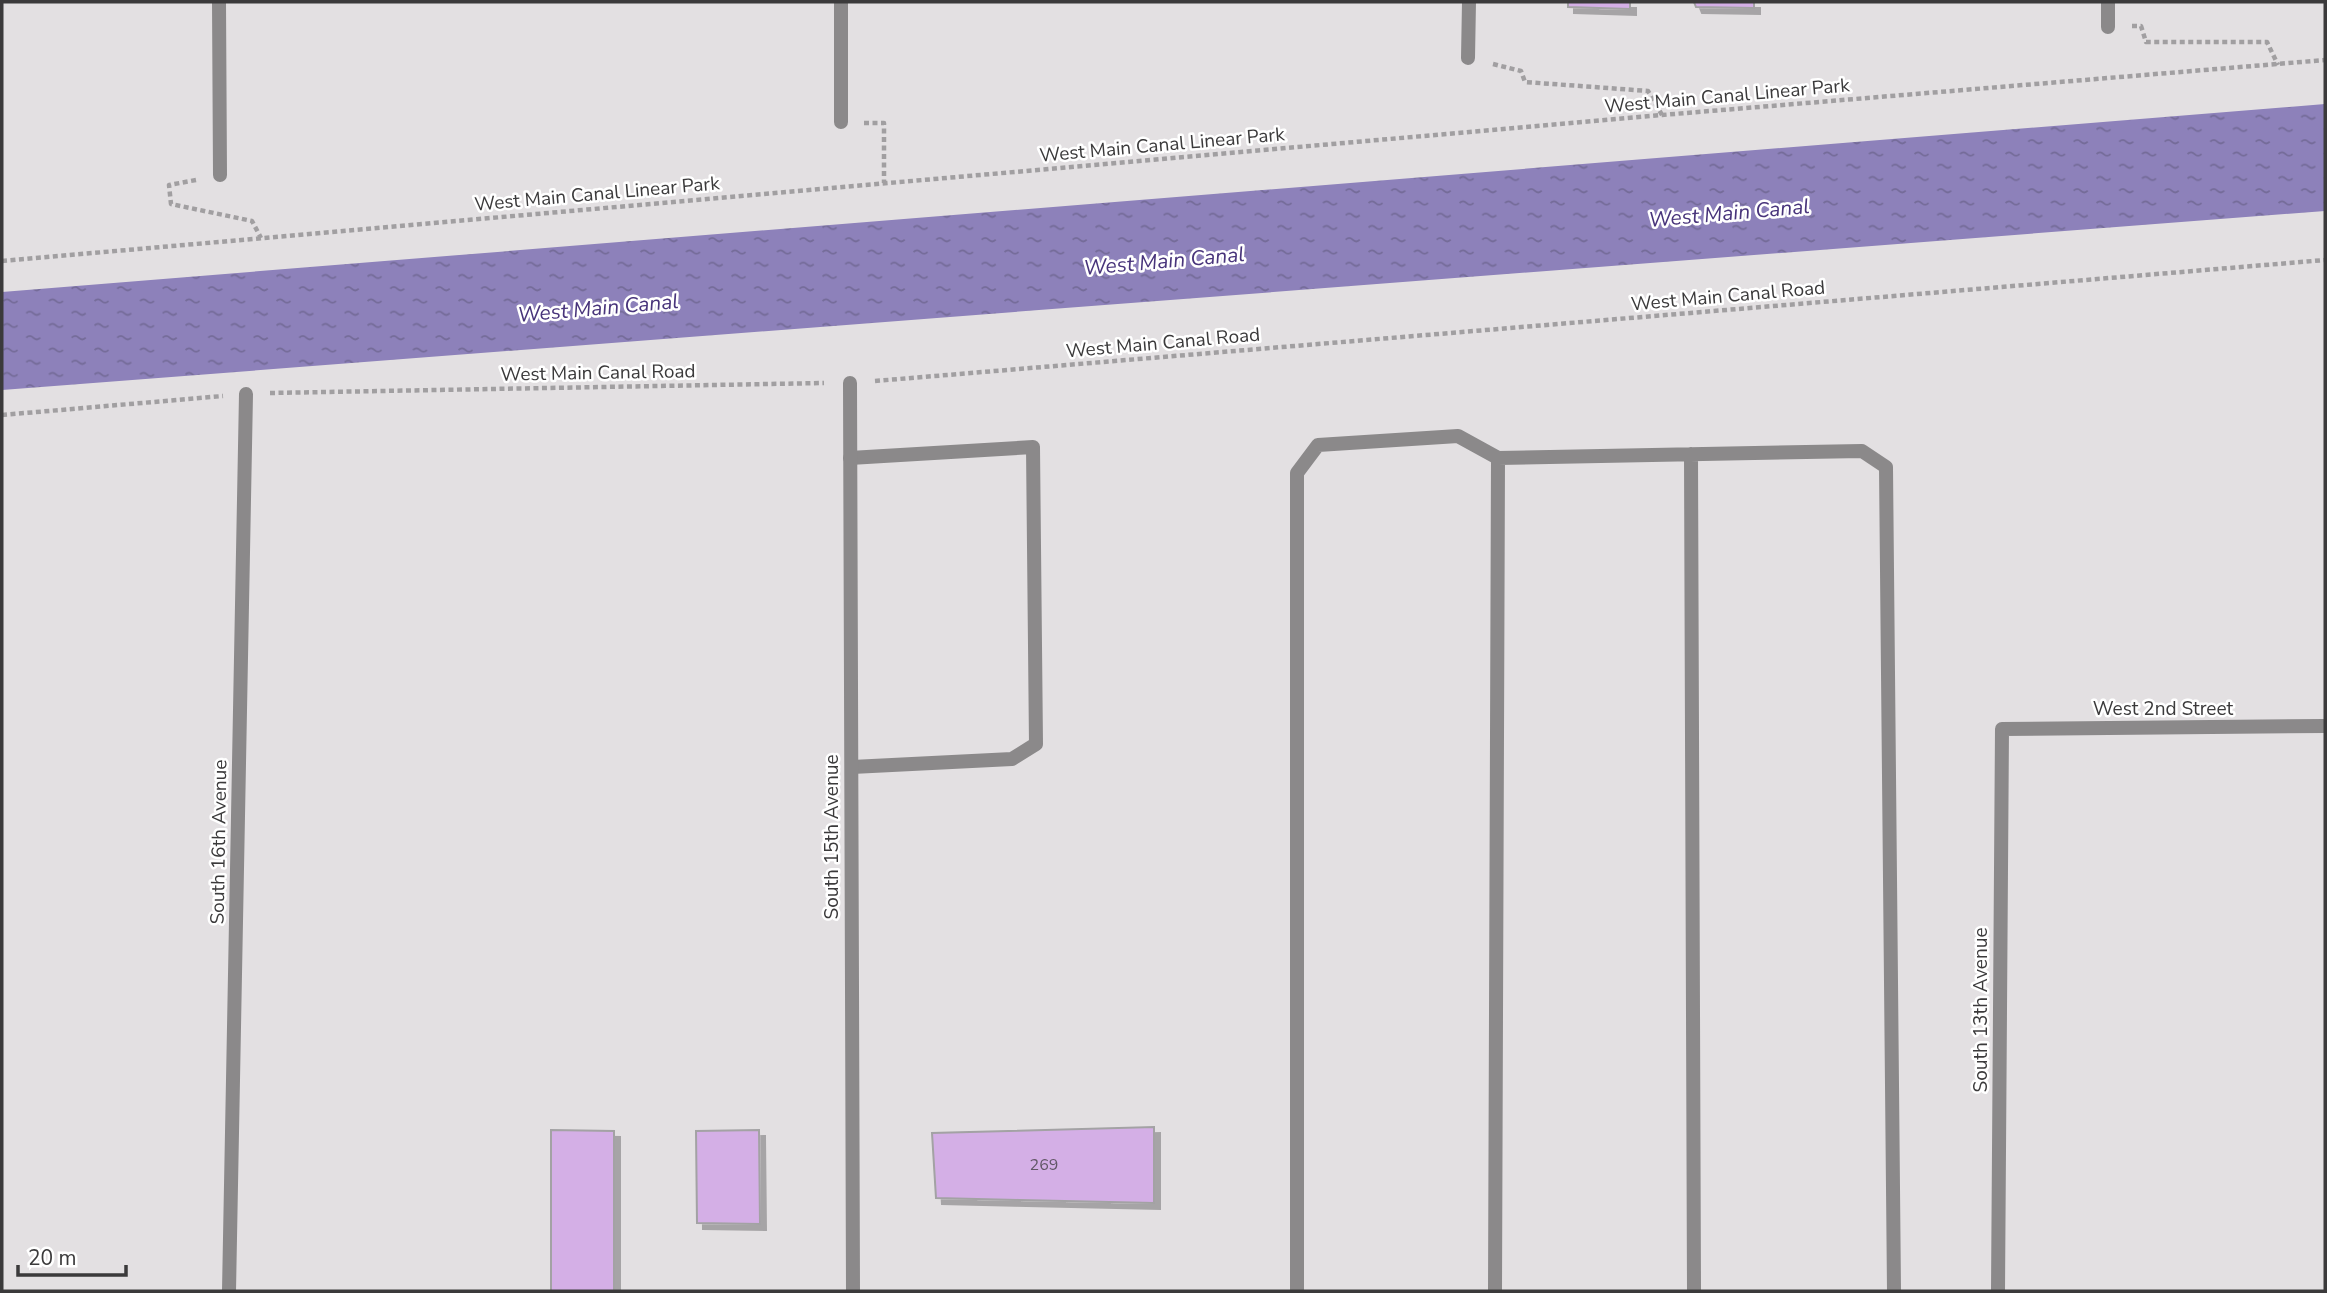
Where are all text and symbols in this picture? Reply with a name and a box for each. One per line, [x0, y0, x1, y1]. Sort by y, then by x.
street label: West Main Canal Linear Park [1603, 72, 1851, 120]
street label: West Main Canal Linear Park [1038, 121, 1286, 169]
street label: West Main Canal Linear Park [473, 170, 721, 218]
water label: West Main Canal [1647, 192, 1811, 234]
water label: West Main Canal [1082, 240, 1246, 282]
street label: West Main Canal Road [1630, 275, 1826, 317]
water label: West Main Canal [516, 287, 680, 329]
street label: West Main Canal Road [1065, 322, 1261, 364]
street label: West Main Canal Road [500, 358, 696, 388]
street label: West 2nd Street [2093, 696, 2234, 722]
street label: South 15th Avenue [819, 754, 845, 920]
street label: South 16th Avenue [205, 759, 233, 925]
street label: South 13th Avenue [1968, 927, 1994, 1093]
house number: 269 [1030, 1154, 1058, 1176]
scale bar [18, 1234, 126, 1278]
text: 20 m [28, 1244, 77, 1272]

